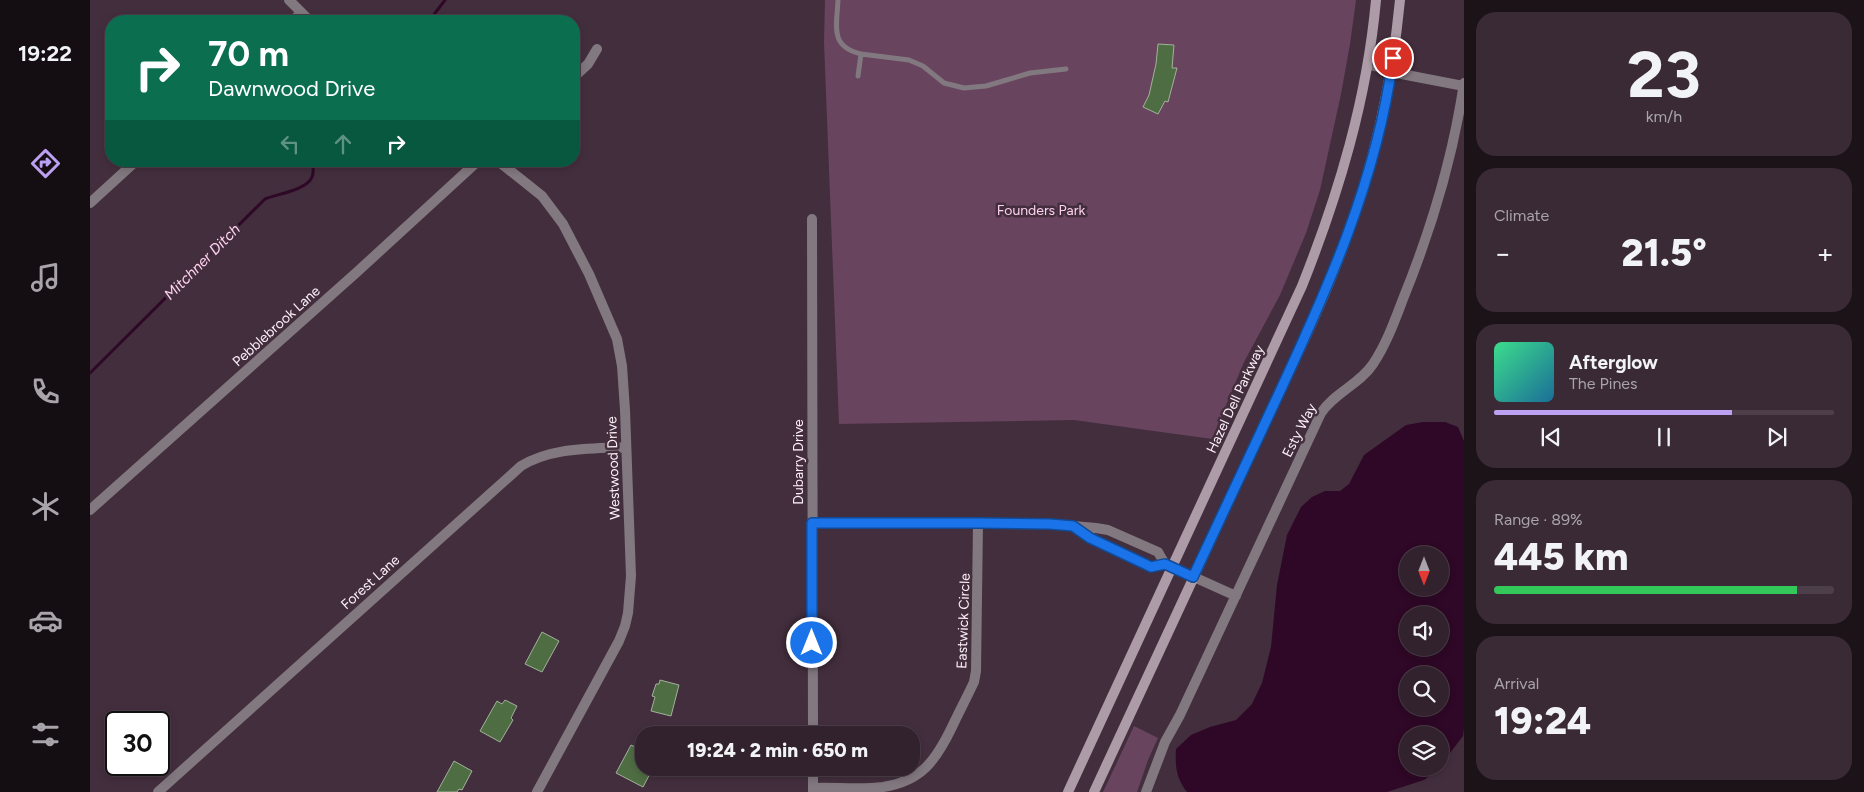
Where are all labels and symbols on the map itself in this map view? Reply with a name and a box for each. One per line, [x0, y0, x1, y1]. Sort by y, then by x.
pin [1372, 37, 1414, 79]
park label: Founders Park [997, 202, 1085, 219]
water label: Mitchner Ditch [160, 220, 244, 304]
street label: Pebblebrook Lane [229, 282, 324, 370]
street label: Hazel Dell Parkway [1203, 342, 1268, 456]
street label: Esty Way [1279, 400, 1321, 460]
street label: Westwood Drive [603, 416, 624, 520]
street label: Dubarry Drive [790, 419, 807, 505]
north arrow [1399, 546, 1449, 596]
street label: Forest Lane [337, 551, 403, 613]
street label: Eastwick Circle [953, 573, 974, 669]
position arrow [785, 616, 837, 668]
speed limit sign: 30 [105, 711, 170, 776]

